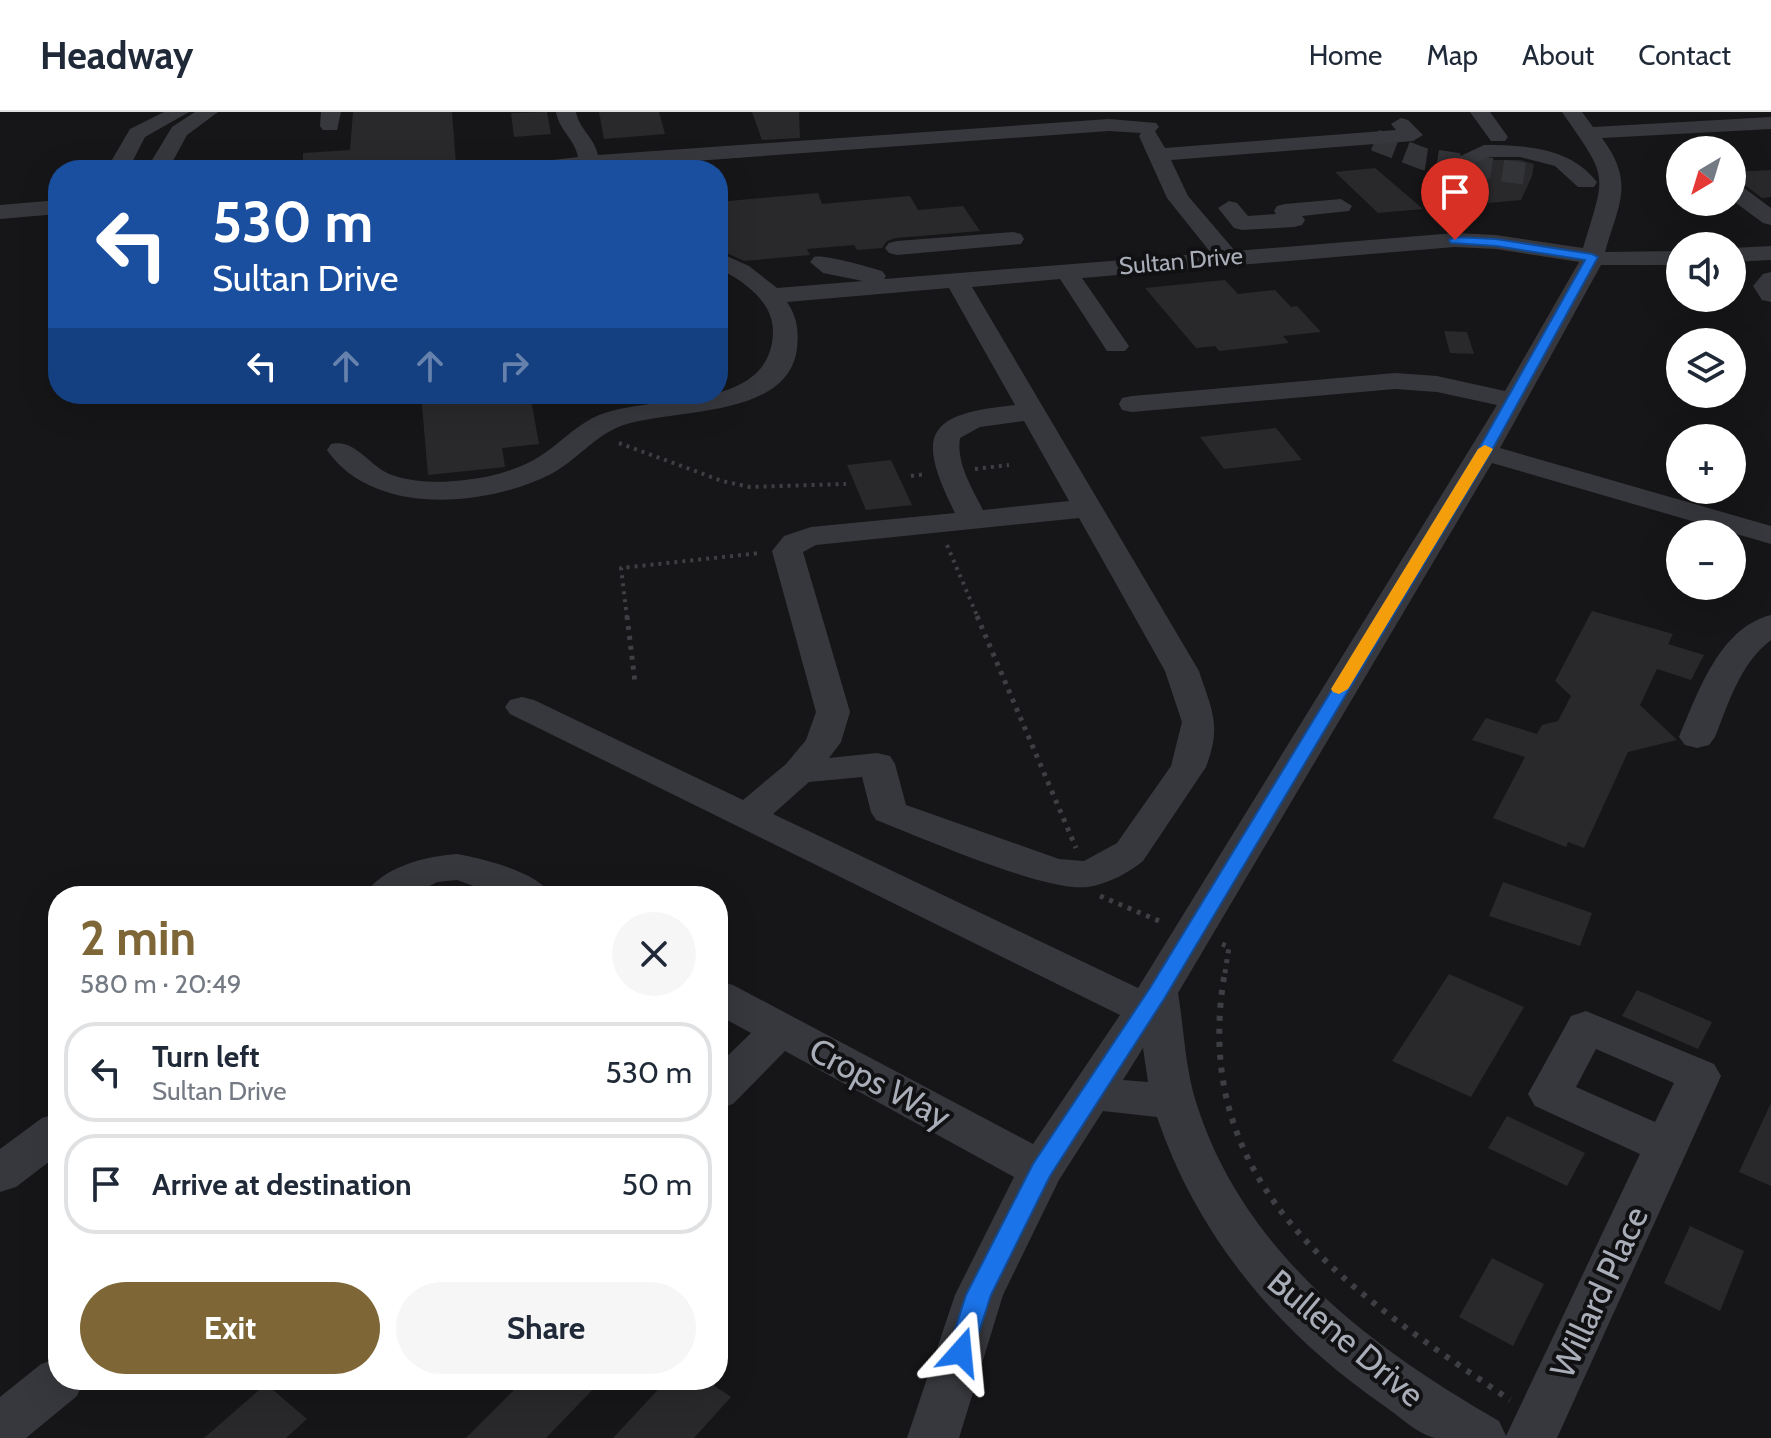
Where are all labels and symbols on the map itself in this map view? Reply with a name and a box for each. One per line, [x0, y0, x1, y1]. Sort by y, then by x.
north arrow [1666, 136, 1746, 216]
pin [1421, 158, 1489, 240]
street label: Sultan Drive [1118, 241, 1244, 280]
street label: Crops Way [802, 1028, 958, 1138]
street label: Willard Place [1541, 1199, 1657, 1385]
street label: Bullene Drive [1259, 1260, 1433, 1416]
position arrow [919, 1310, 1003, 1394]

